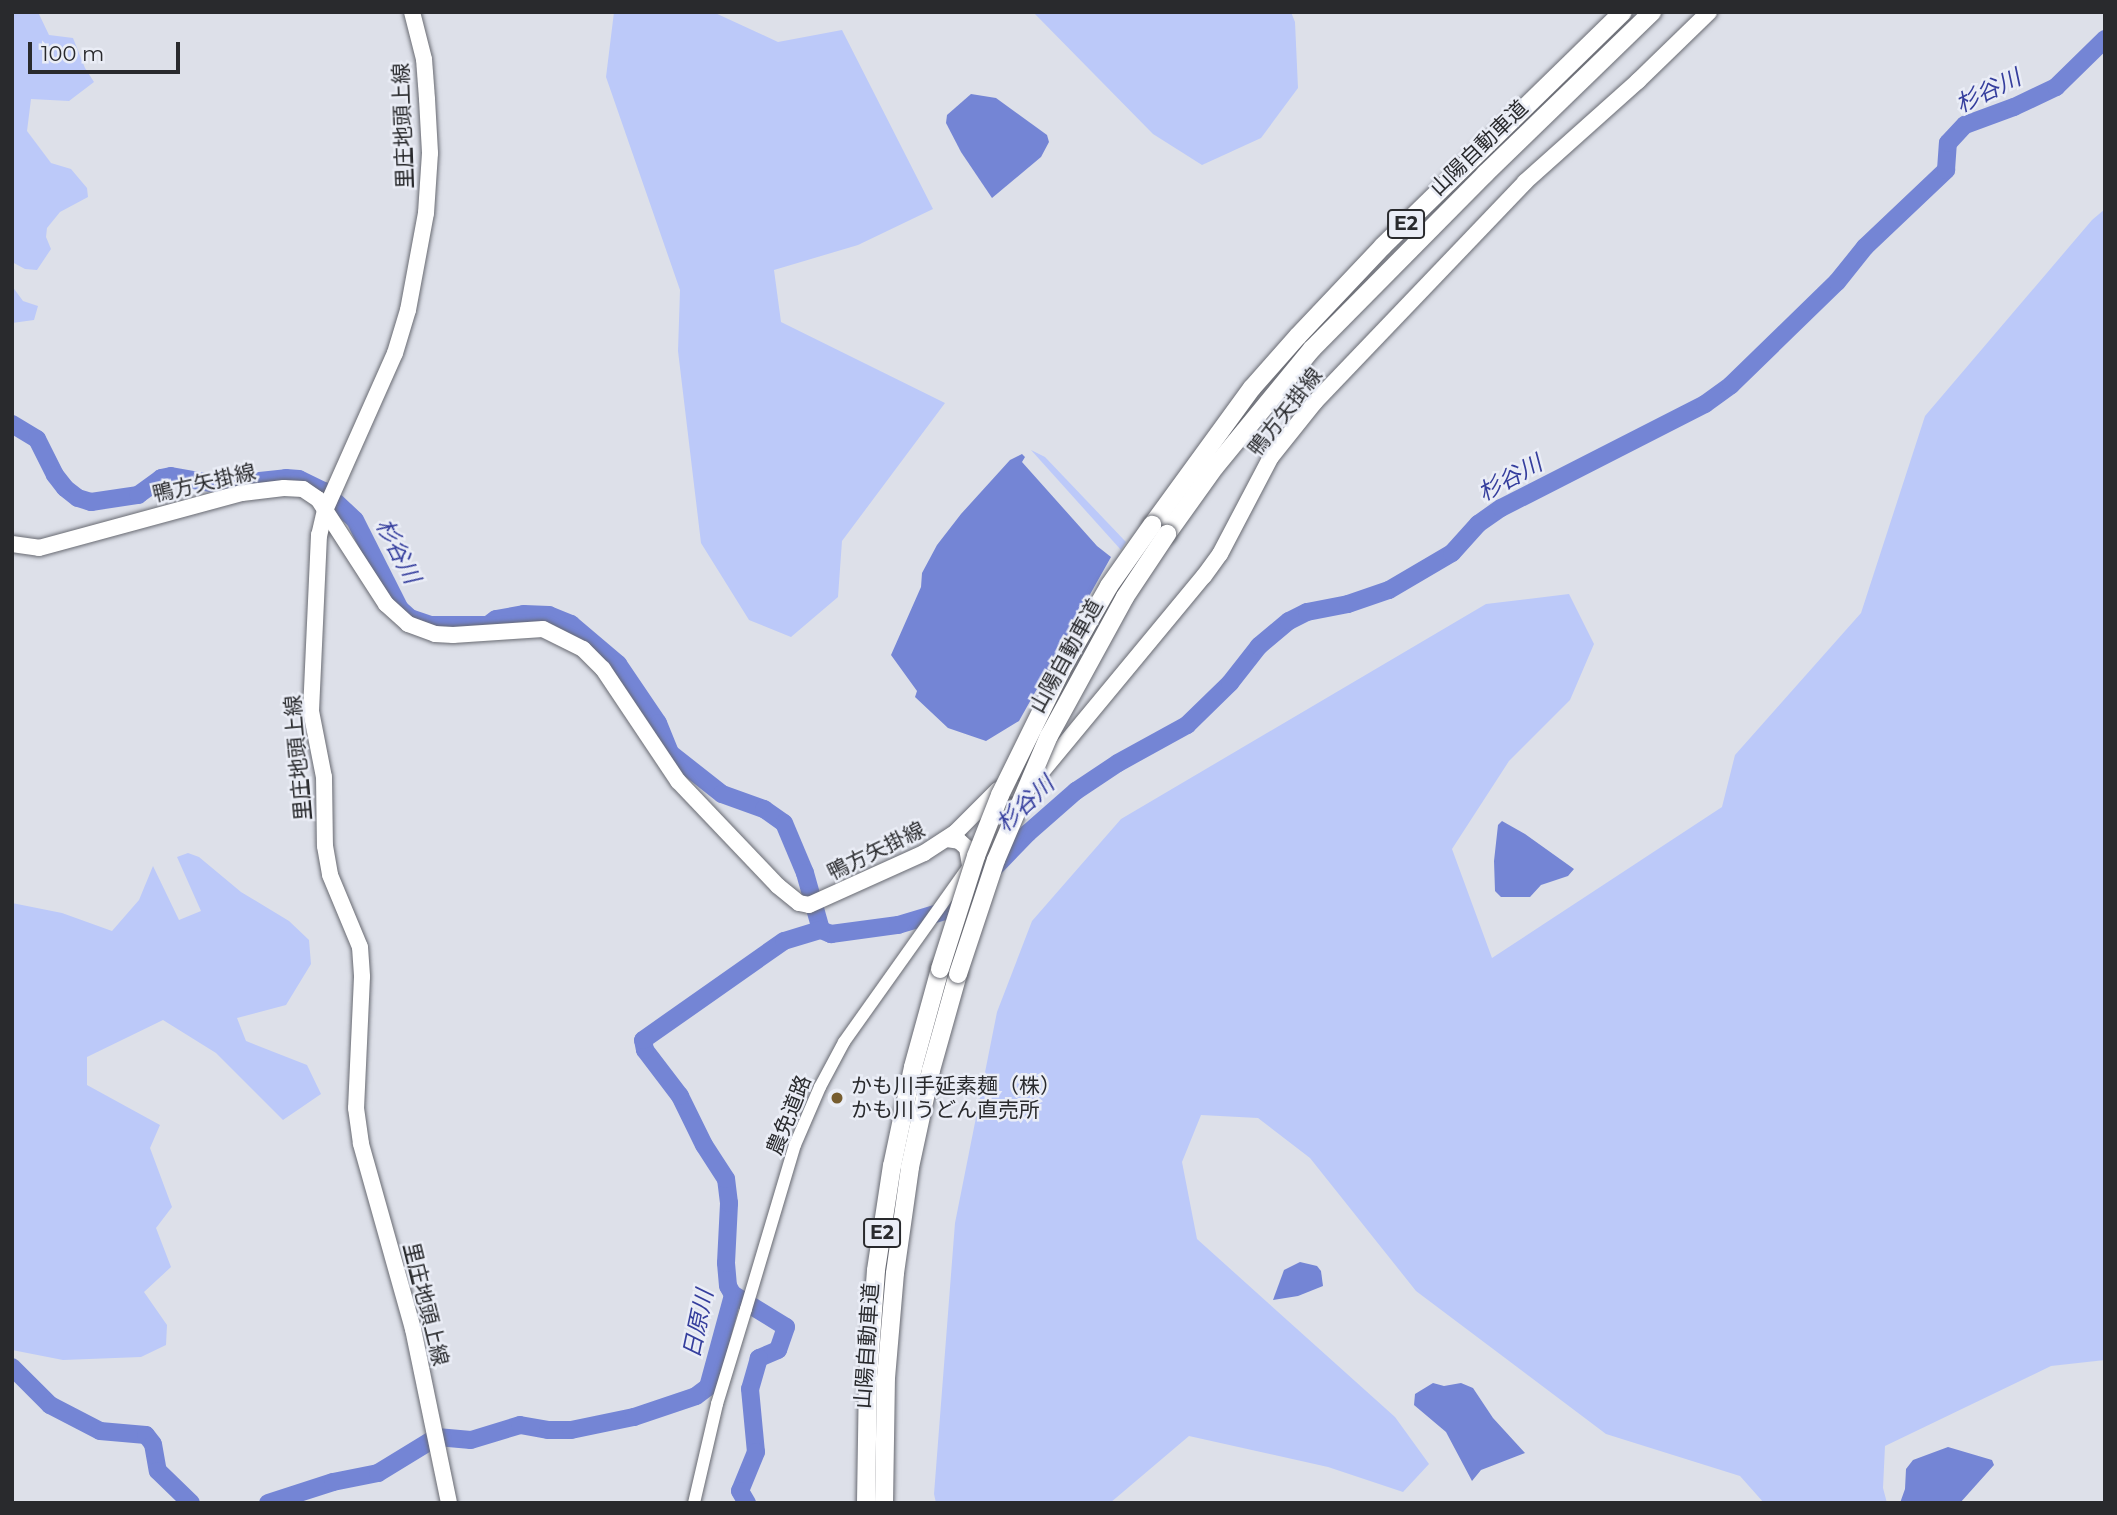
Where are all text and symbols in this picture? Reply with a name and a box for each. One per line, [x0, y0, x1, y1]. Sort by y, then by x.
scale bar [32, 28, 184, 72]
text: 100 m [41, 41, 104, 66]
street label: 里庄地頭上線 [388, 63, 418, 189]
water label: 杉谷川 [1951, 63, 2025, 119]
street label: 山陽自動車道 [1425, 95, 1533, 201]
road number: E2 [1387, 208, 1425, 240]
street label: 鴨方矢掛線 [1243, 363, 1327, 461]
water label: 杉谷川 [1473, 449, 1547, 507]
street label: 鴨方矢掛線 [150, 459, 258, 507]
water label: 杉谷川 [370, 514, 426, 588]
street label: 山陽自動車道 [1024, 595, 1108, 717]
street label: 里庄地頭上線 [280, 694, 316, 822]
water label: 杉谷川 [990, 770, 1060, 838]
street label: 鴨方矢掛線 [823, 817, 929, 885]
street label: 農免道路 [762, 1071, 816, 1159]
place label: かも川手延素麺（株） かも川うどん直売所 [851, 1073, 1061, 1123]
marker: かも川手延素麺（株） かも川うどん直売所 [829, 1090, 845, 1106]
road number: E2 [863, 1218, 901, 1248]
street label: 里庄地頭上線 [399, 1240, 453, 1368]
street label: 山陽自動車道 [850, 1282, 884, 1410]
water label: 日原川 [677, 1287, 719, 1361]

